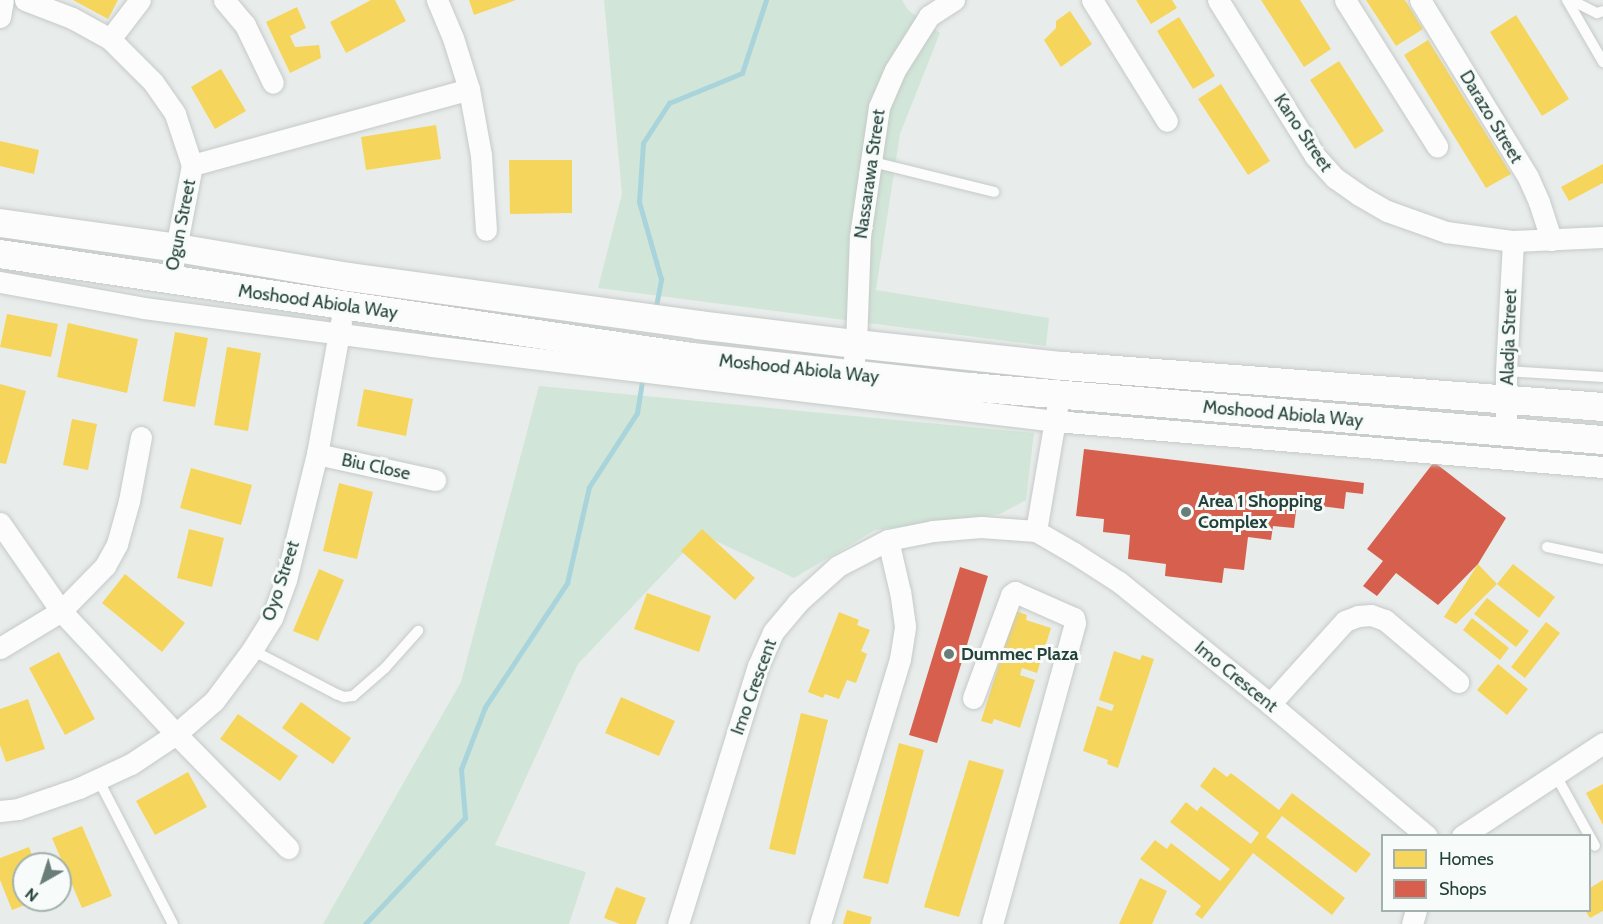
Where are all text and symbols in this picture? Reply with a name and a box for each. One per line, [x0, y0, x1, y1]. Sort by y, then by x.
street label: Darazo Street [1455, 67, 1527, 167]
street label: Kano Street [1269, 90, 1337, 176]
street label: Nassarawa Street [850, 108, 890, 240]
street label: Ogun Street [162, 178, 200, 272]
street label: Moshood Abiola Way [237, 280, 399, 324]
street label: Aladja Street [1497, 288, 1521, 386]
street label: Moshood Abiola Way [718, 350, 880, 388]
street label: Moshood Abiola Way [1202, 396, 1364, 432]
street label: Biu Close [340, 449, 412, 485]
place label: Area 1 Shopping Complex [1198, 491, 1322, 534]
marker: Area 1 Shopping Complex [1179, 505, 1193, 519]
street label: Oyo Street [258, 538, 304, 624]
street label: Imo Crescent [727, 636, 781, 738]
street label: Imo Crescent [1190, 637, 1282, 717]
place label: Dummec Plaza [961, 643, 1078, 665]
marker: Dummec Plaza [942, 647, 956, 661]
legend [1381, 834, 1591, 912]
text: Homes [1439, 848, 1494, 870]
north arrow [12, 852, 72, 912]
text: Shops [1439, 878, 1487, 900]
text: N [21, 884, 42, 906]

